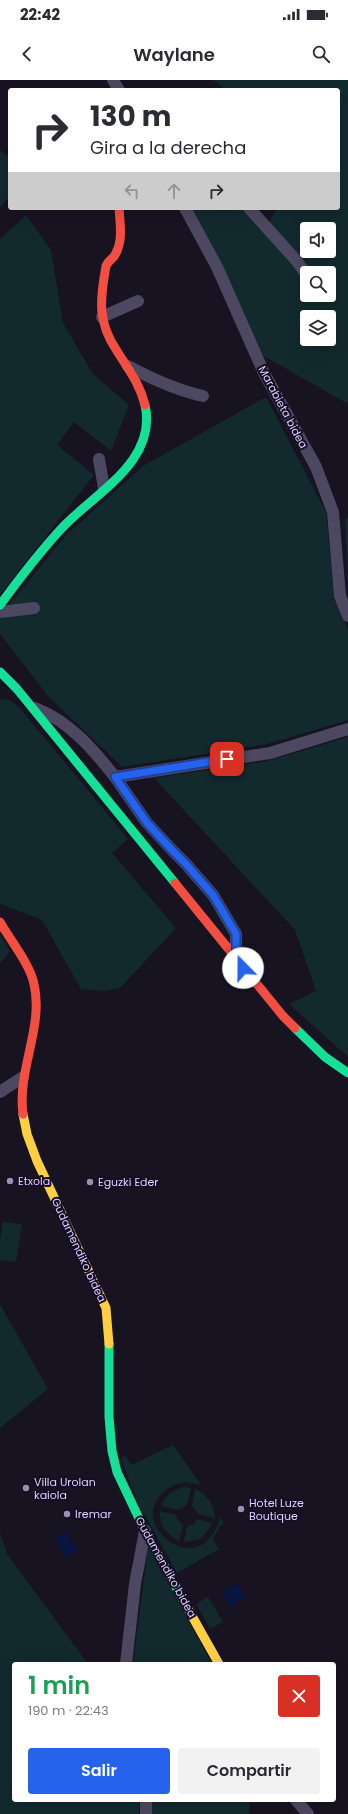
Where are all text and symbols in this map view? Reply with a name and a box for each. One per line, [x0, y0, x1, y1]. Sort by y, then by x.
text: 22:42 [20, 4, 60, 25]
text: Waylane [133, 42, 215, 67]
icon: back [16, 43, 38, 65]
icon: search [310, 43, 332, 65]
text: 130 m [90, 97, 171, 136]
icon: right [24, 104, 76, 156]
text: Gira a la derecha [90, 135, 246, 160]
icon: left [121, 180, 143, 202]
icon: ahead [163, 180, 185, 202]
icon: right [205, 180, 227, 202]
map controls [300, 222, 336, 346]
button: sound [300, 222, 336, 258]
button: search [300, 266, 336, 302]
button: layers [300, 310, 336, 346]
street label: Marabieta bidea [254, 363, 312, 451]
pin [210, 742, 244, 776]
icon: arrive [216, 748, 238, 770]
position arrow [222, 947, 264, 989]
place label: Etxola [18, 1173, 50, 1189]
place label: Eguzki Eder [98, 1174, 158, 1190]
marker: Etxola [5, 1176, 15, 1186]
marker: Eguzki Eder [85, 1177, 95, 1187]
street label: Gudamendiko bidea [48, 1195, 110, 1305]
place label: Villa Urolan kaiola [34, 1474, 96, 1503]
marker: Villa Urolan kaiola [21, 1483, 31, 1493]
place label: Hotel Luze Boutique [249, 1495, 304, 1524]
marker: Hotel Luze Boutique [236, 1504, 246, 1514]
place label: Iremar [75, 1506, 112, 1522]
marker: Iremar [62, 1509, 72, 1519]
street label: Gudamendiko bidea [132, 1514, 200, 1620]
text: 1 min [28, 1669, 90, 1702]
button: close [278, 1675, 320, 1717]
text: 190 m · 22:43 [28, 1701, 109, 1720]
button: Salir [28, 1748, 170, 1794]
button: Compartir [178, 1748, 320, 1794]

